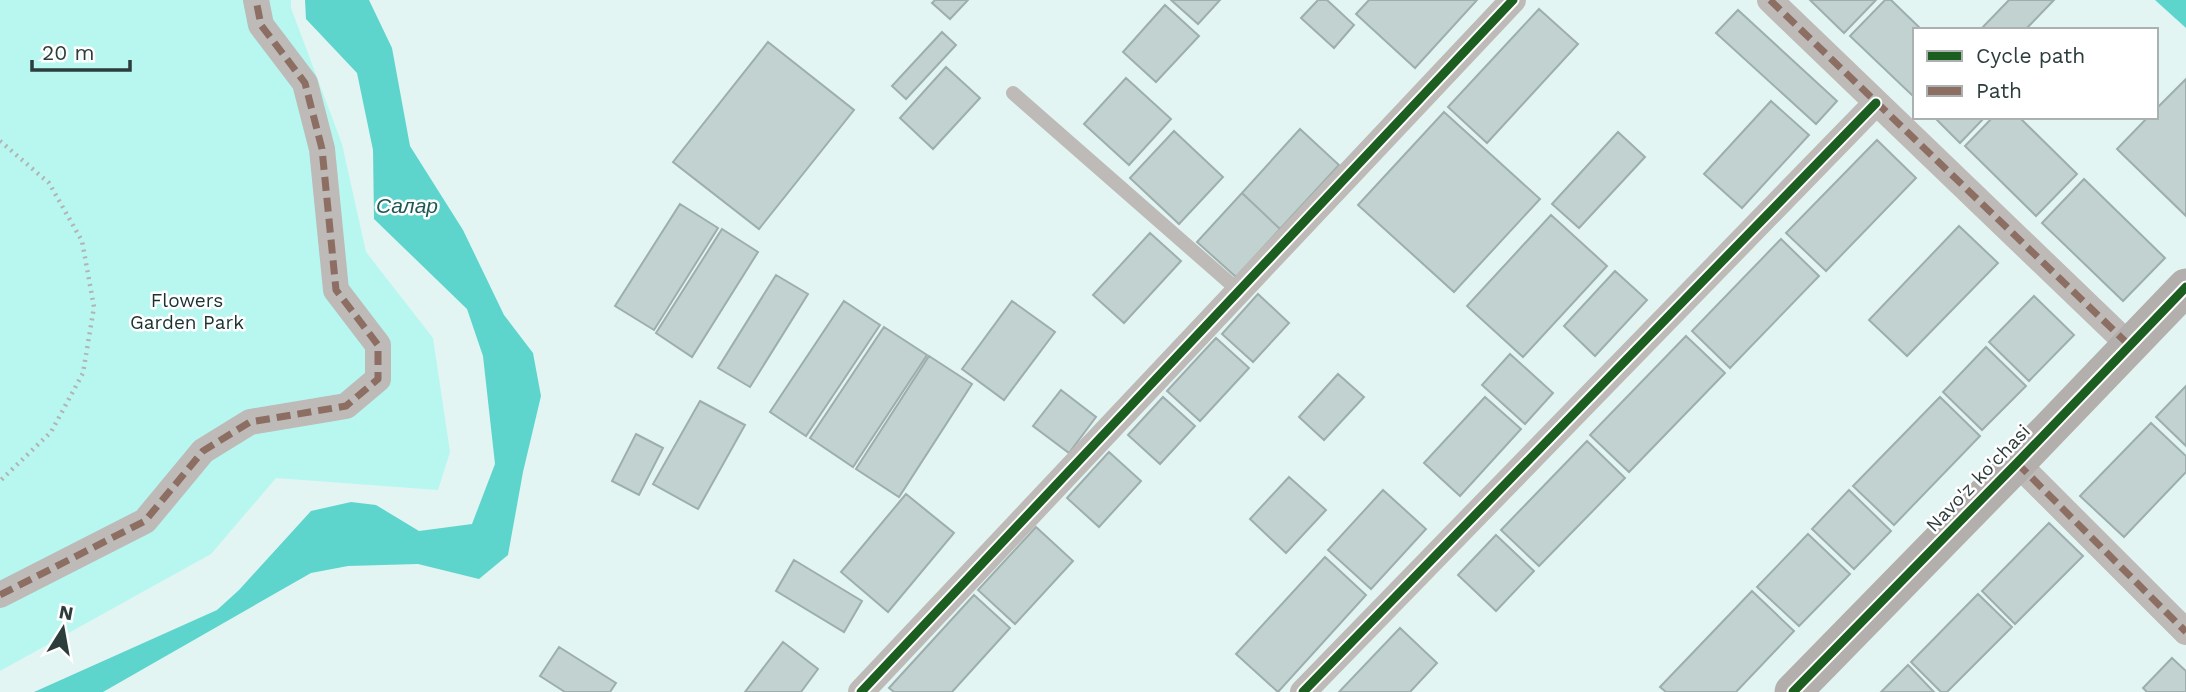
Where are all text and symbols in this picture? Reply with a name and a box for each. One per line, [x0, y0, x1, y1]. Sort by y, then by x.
scale bar [32, 28, 130, 72]
legend [1913, 28, 2158, 119]
text: 20 m [42, 40, 94, 65]
text: Cycle path [1976, 43, 2085, 68]
text: Path [1976, 78, 2022, 103]
water label: Салар [376, 193, 438, 218]
park label: Flowers Garden Park [130, 289, 244, 334]
street label: Navo'z ko'chasi [1921, 420, 2035, 536]
north arrow [28, 594, 98, 664]
text: N [57, 600, 75, 625]

